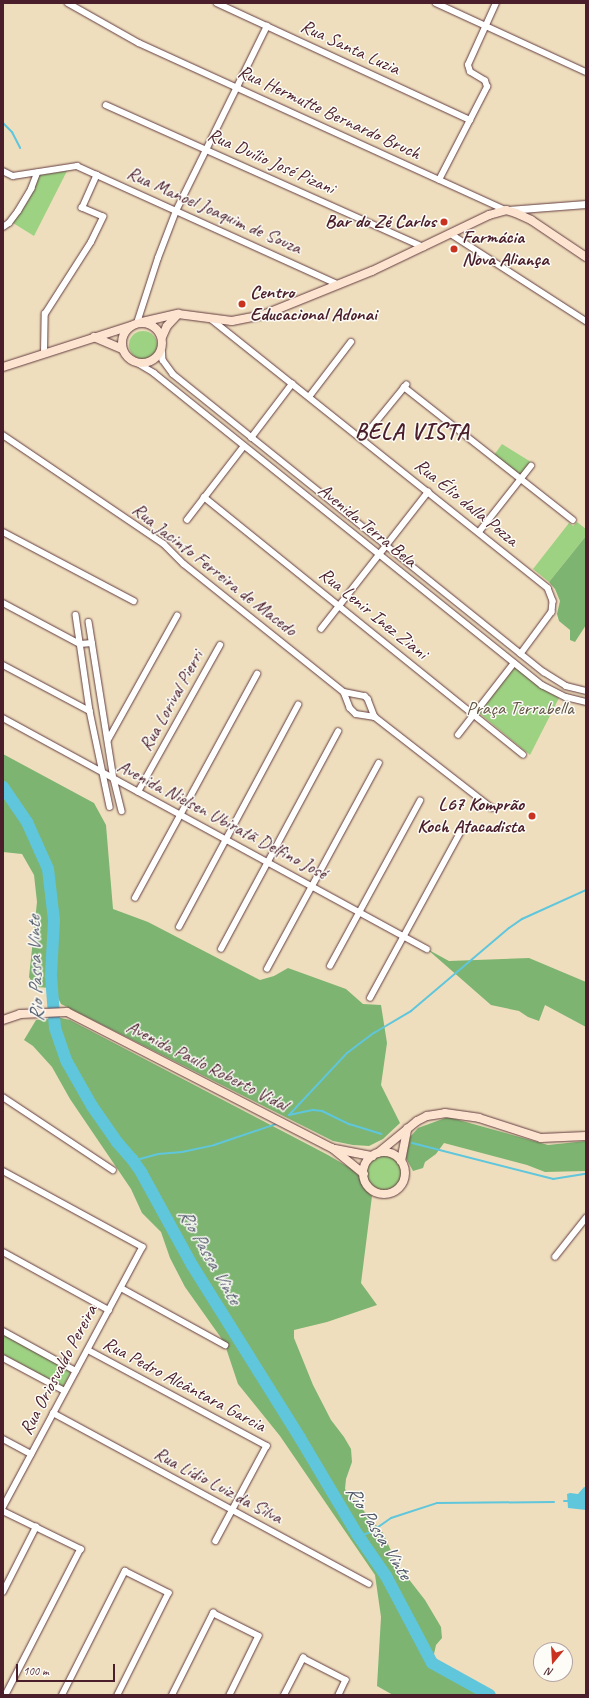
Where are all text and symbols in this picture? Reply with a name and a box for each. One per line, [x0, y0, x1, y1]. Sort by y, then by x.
street label: Rua Santa Luzia [297, 15, 403, 81]
street label: Rua Hermutte Bernardo Bruch [234, 61, 424, 165]
street label: Rua Duílio José Pizani [204, 124, 338, 200]
street label: Rua Manoel Joaquim de Souza [123, 162, 305, 260]
place label: Bar do Zé Carlos [325, 211, 436, 233]
marker: Bar do Zé Carlos [439, 217, 449, 227]
place label: Farmácia Nova Aliança [462, 227, 548, 271]
marker: Farmácia Nova Aliança [449, 244, 459, 254]
place label: Centro Educacional Adonai [250, 282, 376, 326]
marker: Centro Educacional Adonai [237, 299, 247, 309]
district label: BELA VISTA [355, 418, 469, 446]
street label: Rua Élio dalla Pozza [410, 454, 522, 552]
street label: Avenida Terra Bela [313, 479, 421, 573]
street label: Rua Jacinto Ferreira de Macedo [127, 498, 301, 642]
street label: Rua Lenir Inez Ziani [314, 563, 432, 665]
street label: Rua Lorival Pierri [135, 647, 209, 755]
park label: Praça Terrabella [466, 698, 574, 720]
street label: Avenida Nielsen Ubiratã Delfino José [113, 755, 331, 885]
place label: L67 Komprão Koch Atacadista [416, 794, 524, 838]
marker: L67 Komprão Koch Atacadista [527, 811, 537, 821]
water label: Rio Passa Vinte [21, 916, 49, 1022]
street label: Avenida Paulo Roberto Vidal [122, 1015, 292, 1117]
water label: Rio Passa Vinte [173, 1204, 247, 1308]
street label: Rua Oriosvaldo Pereira [15, 1301, 103, 1439]
street label: Rua Pedro Alcântara Garcia [99, 1332, 269, 1438]
street label: Rua Lídio Luiz da Silva [150, 1443, 286, 1529]
water label: Rio Passa Vinte [341, 1481, 417, 1583]
north arrow [533, 1642, 573, 1682]
scale bar [18, 1656, 117, 1682]
text: 100 m [23, 1663, 49, 1679]
text: N [544, 1665, 555, 1680]

